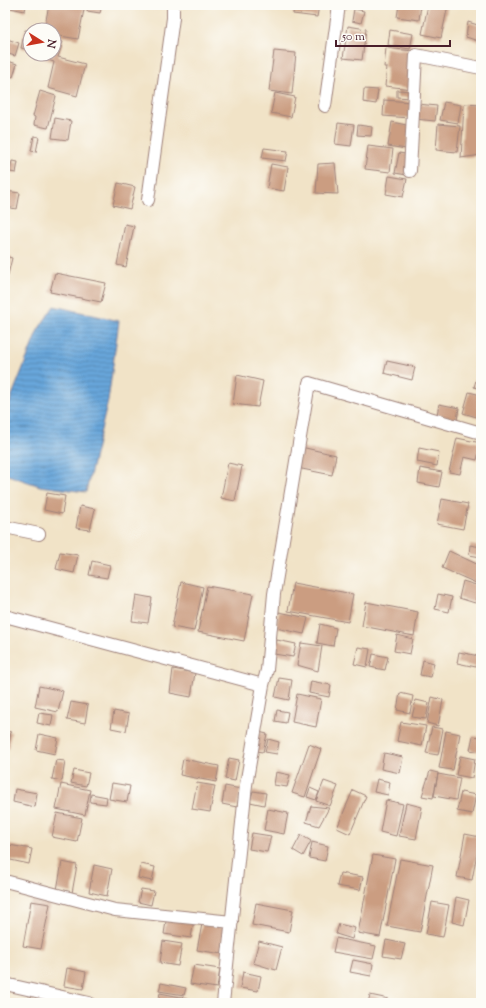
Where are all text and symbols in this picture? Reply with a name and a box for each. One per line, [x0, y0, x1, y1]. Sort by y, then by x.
north arrow [22, 22, 62, 62]
scale bar [336, 22, 450, 48]
text: 50 m [341, 28, 365, 46]
text: N [42, 37, 60, 50]

